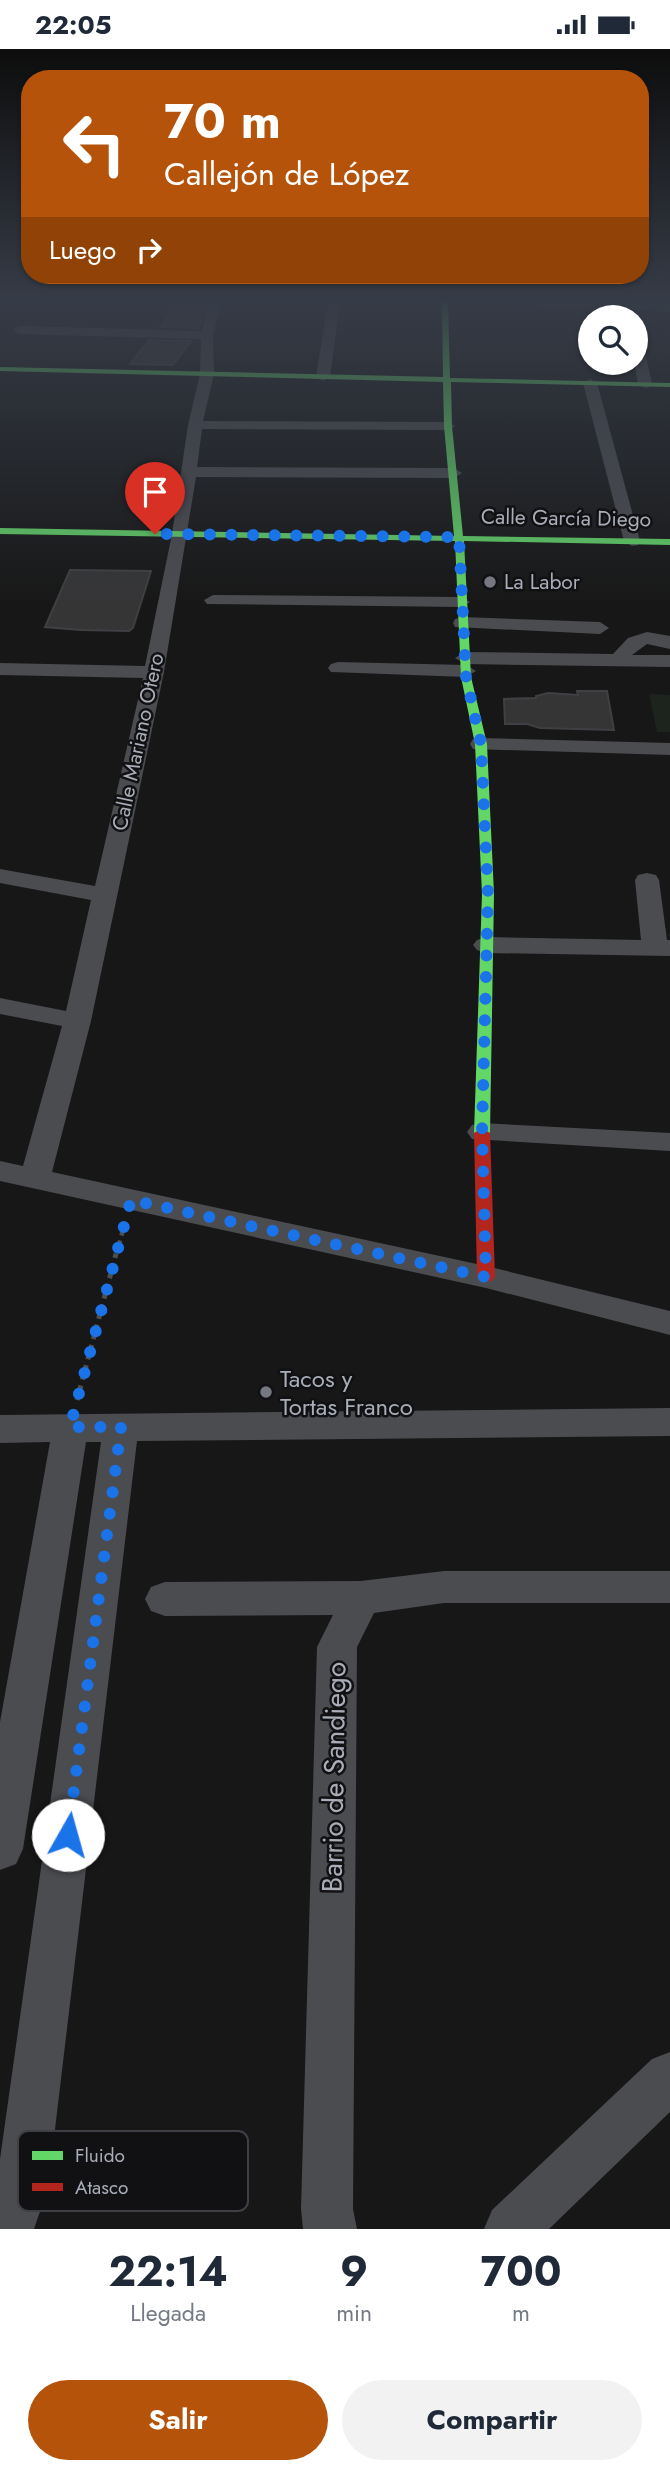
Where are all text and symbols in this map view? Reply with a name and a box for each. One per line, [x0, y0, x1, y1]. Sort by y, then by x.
text: 22:05 [35, 6, 111, 44]
text: 70 m [164, 86, 281, 156]
icon: left [49, 98, 140, 189]
text: Callejón de López [164, 151, 410, 197]
text: Luego [49, 231, 116, 269]
icon: right [130, 231, 168, 269]
map controls [578, 305, 648, 375]
button: search [578, 305, 648, 375]
pin [125, 462, 185, 534]
icon: arrive [136, 473, 174, 511]
street label: Calle García Diego [481, 502, 651, 534]
place label: La Labor [504, 567, 581, 597]
marker: La Labor [482, 574, 498, 590]
street label: Calle Mariano Otero [105, 650, 171, 834]
place label: Tacos y Tortas Franco [280, 1361, 413, 1424]
marker: Tacos y Tortas Franco [258, 1384, 274, 1400]
street label: Barrio de Sandiego [311, 1661, 357, 1893]
position arrow [31, 1798, 105, 1872]
legend [18, 2131, 248, 2211]
text: Fluido [75, 2142, 125, 2169]
text: Atasco [75, 2174, 128, 2201]
text: 22:14 [108, 2241, 228, 2302]
text: 9 [340, 2241, 368, 2302]
text: 700 [481, 2241, 562, 2302]
text: Llegada [130, 2296, 206, 2330]
text: min [336, 2296, 372, 2330]
text: m [512, 2296, 530, 2330]
button: Salir [28, 2380, 328, 2460]
button: Compartir [342, 2380, 642, 2460]

